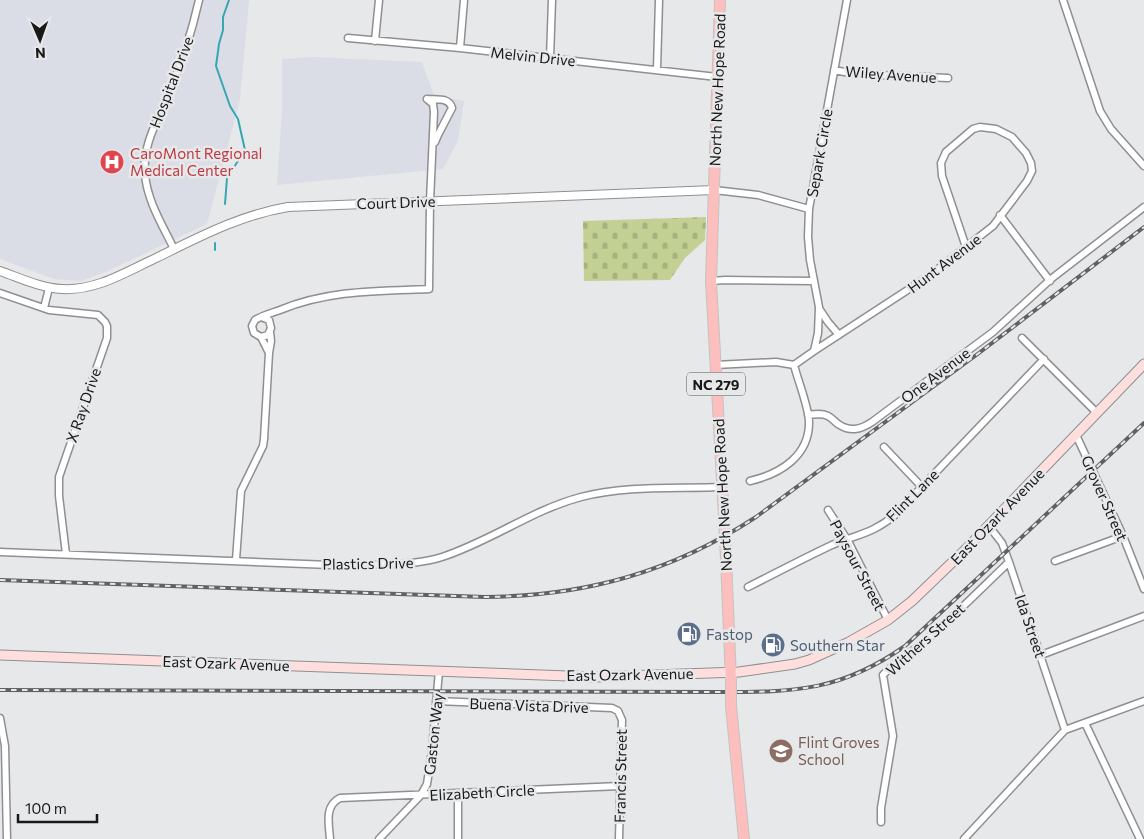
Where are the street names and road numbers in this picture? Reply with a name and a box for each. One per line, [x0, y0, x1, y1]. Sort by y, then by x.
street label: North New Hope Road [705, 13, 729, 167]
street label: Hospital Drive [145, 34, 197, 130]
street label: Melvin Drive [490, 43, 576, 69]
street label: Wiley Avenue [845, 62, 937, 86]
street label: Separk Circle [802, 107, 836, 199]
street label: Court Drive [356, 192, 436, 212]
street label: Hunt Avenue [904, 230, 984, 296]
street label: One Avenue [897, 343, 973, 407]
street label: X Ray Drive [62, 365, 104, 445]
road number: NC 279 [687, 372, 745, 396]
street label: North New Hope Road [709, 418, 735, 572]
street label: Grover Street [1078, 452, 1132, 544]
street label: East Ozark Avenue [946, 464, 1048, 568]
street label: Flint Lane [882, 465, 942, 525]
street label: Paysour Street [827, 517, 889, 613]
street label: Plastics Drive [322, 553, 414, 573]
street label: Ida Street [1012, 592, 1050, 660]
street label: Withers Street [882, 599, 968, 679]
street label: East Ozark Avenue [162, 652, 290, 674]
street label: East Ozark Avenue [566, 664, 694, 684]
street label: Gaston Way [420, 692, 446, 776]
street label: Buena Vista Drive [469, 694, 589, 716]
street label: Francis Street [610, 729, 630, 823]
street label: Elizabeth Circle [429, 780, 535, 804]

